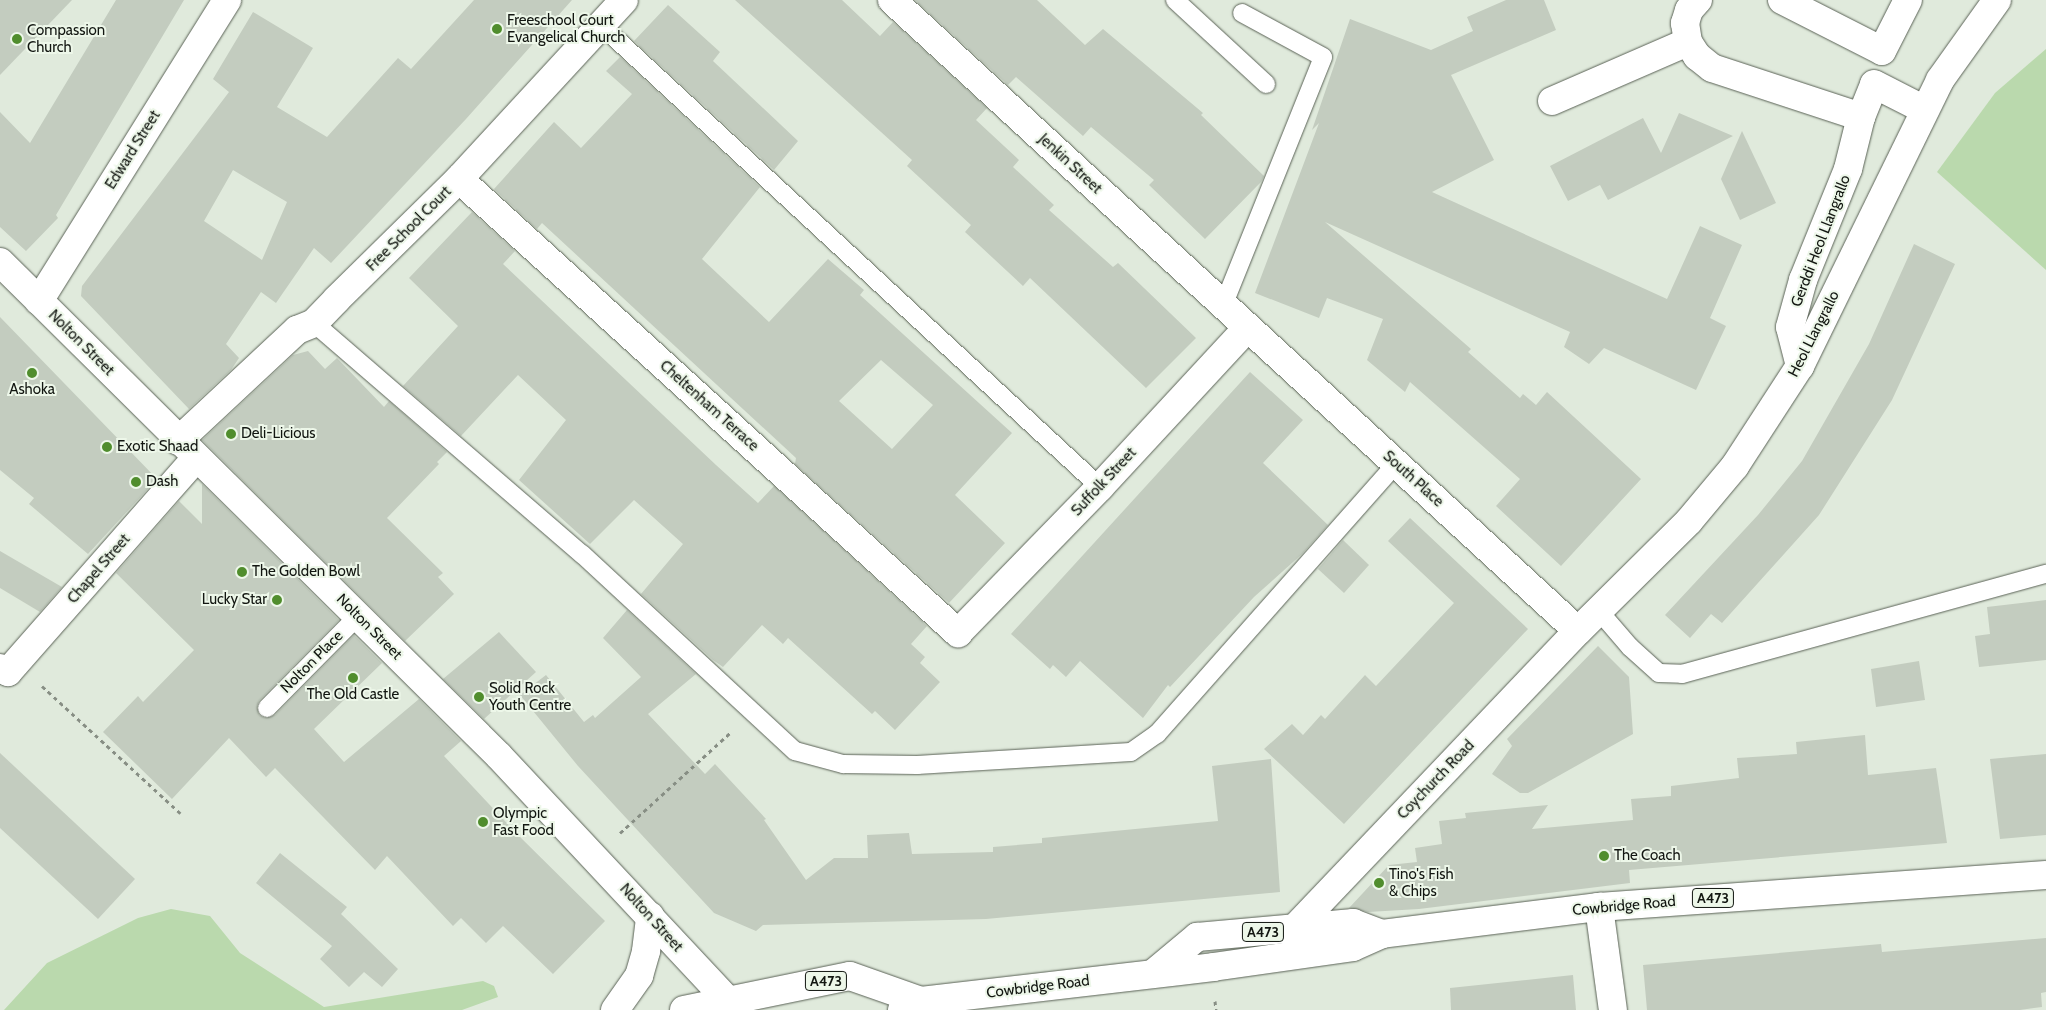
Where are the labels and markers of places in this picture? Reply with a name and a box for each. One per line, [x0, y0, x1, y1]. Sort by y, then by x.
place label: Freeschool Court Evangelical Church [507, 11, 625, 46]
place label: Compassion Church [27, 21, 105, 56]
marker: Freeschool Court Evangelical Church [491, 23, 503, 35]
marker: Compassion Church [11, 33, 23, 45]
marker: Ashoka [26, 367, 38, 379]
place label: Ashoka [9, 381, 55, 399]
place label: Deli-Licious [241, 425, 316, 443]
marker: Deli-Licious [225, 428, 237, 440]
place label: Exotic Shaad [117, 438, 198, 456]
marker: Exotic Shaad [101, 441, 113, 453]
place label: Dash [146, 473, 178, 491]
marker: Dash [130, 476, 142, 488]
place label: The Golden Bowl [252, 563, 360, 581]
marker: The Golden Bowl [236, 566, 248, 578]
place label: Lucky Star [202, 591, 267, 609]
marker: Lucky Star [271, 594, 283, 606]
marker: The Old Castle [347, 672, 359, 684]
place label: Solid Rock Youth Centre [489, 679, 571, 714]
place label: The Old Castle [307, 686, 399, 704]
marker: Solid Rock Youth Centre [473, 691, 485, 703]
place label: Olympic Fast Food [493, 804, 554, 839]
marker: Olympic Fast Food [477, 816, 489, 828]
place label: The Coach [1614, 847, 1681, 865]
marker: The Coach [1598, 850, 1610, 862]
place label: Tino's Fish & Chips [1389, 865, 1454, 900]
marker: Tino's Fish & Chips [1373, 877, 1385, 889]

